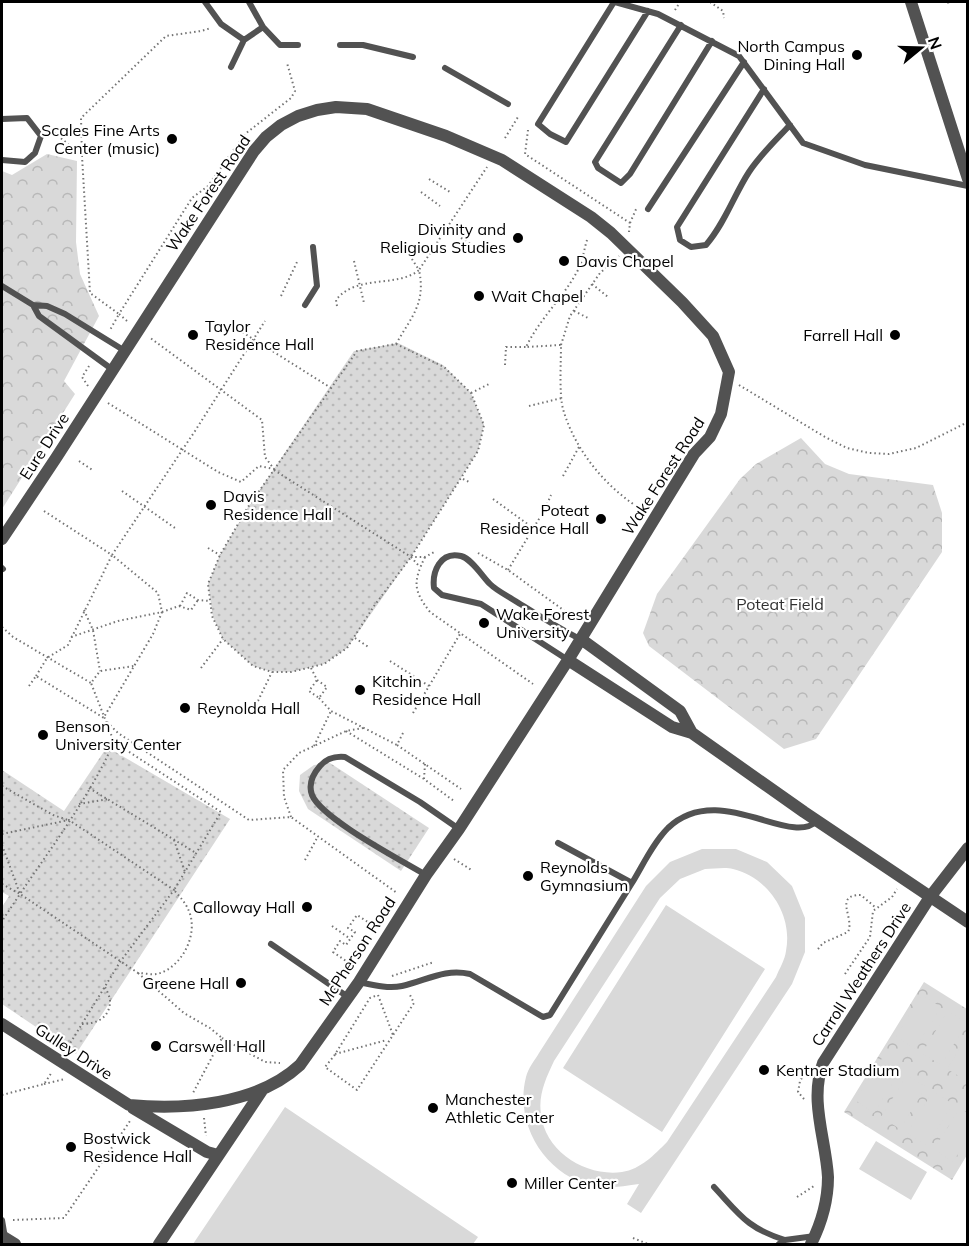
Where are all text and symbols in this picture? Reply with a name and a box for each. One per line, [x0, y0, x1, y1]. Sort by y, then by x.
north arrow [891, 18, 951, 78]
text: N [924, 34, 947, 52]
place label: North Campus Dining Hall [737, 36, 845, 74]
marker: North Campus Dining Hall [850, 48, 864, 62]
place label: Scales Fine Arts Center (music) [41, 120, 160, 158]
street label: Wake Forest Road [162, 131, 254, 255]
marker: Scales Fine Arts Center (music) [165, 132, 179, 146]
place label: Divinity and Religious Studies [380, 219, 506, 257]
marker: Divinity and Religious Studies [511, 231, 525, 245]
place label: Davis Chapel [576, 251, 674, 271]
marker: Davis Chapel [557, 254, 571, 268]
place label: Wait Chapel [491, 286, 583, 306]
marker: Wait Chapel [472, 289, 486, 303]
place label: Taylor Residence Hall [205, 316, 314, 354]
place label: Farrell Hall [803, 325, 883, 345]
marker: Taylor Residence Hall [186, 328, 200, 342]
marker: Farrell Hall [888, 328, 902, 342]
street label: Eure Drive [15, 409, 73, 483]
street label: Wake Forest Road [617, 413, 709, 539]
place label: Davis Residence Hall [223, 486, 332, 524]
marker: Davis Residence Hall [204, 498, 218, 512]
place label: Poteat Residence Hall [480, 500, 589, 538]
marker: Poteat Residence Hall [594, 512, 608, 526]
park label: Poteat Field [736, 594, 824, 614]
place label: Wake Forest University [496, 604, 589, 642]
marker: Wake Forest University [477, 616, 491, 630]
place label: Kitchin Residence Hall [372, 671, 481, 709]
marker: Kitchin Residence Hall [353, 683, 367, 697]
place label: Reynolda Hall [197, 698, 300, 718]
marker: Reynolda Hall [178, 701, 192, 715]
place label: Benson University Center [55, 716, 181, 754]
marker: Benson University Center [36, 728, 50, 742]
place label: Reynolds Gymnasium [540, 857, 628, 895]
marker: Reynolds Gymnasium [521, 869, 535, 883]
street label: McPherson Road [314, 893, 400, 1009]
place label: Calloway Hall [193, 897, 295, 917]
street label: Carroll Weathers Drive [807, 898, 915, 1050]
marker: Calloway Hall [300, 900, 314, 914]
place label: Greene Hall [142, 973, 229, 993]
marker: Greene Hall [234, 976, 248, 990]
street label: Gulley Drive [31, 1019, 117, 1083]
place label: Carswell Hall [168, 1036, 266, 1056]
marker: Carswell Hall [149, 1039, 163, 1053]
place label: Kentner Stadium [776, 1060, 900, 1080]
marker: Kentner Stadium [757, 1063, 771, 1077]
place label: Manchester Athletic Center [445, 1089, 554, 1127]
marker: Manchester Athletic Center [426, 1101, 440, 1115]
place label: Bostwick Residence Hall [83, 1128, 192, 1166]
marker: Bostwick Residence Hall [64, 1140, 78, 1154]
place label: Miller Center [524, 1173, 617, 1193]
marker: Miller Center [505, 1176, 519, 1190]

